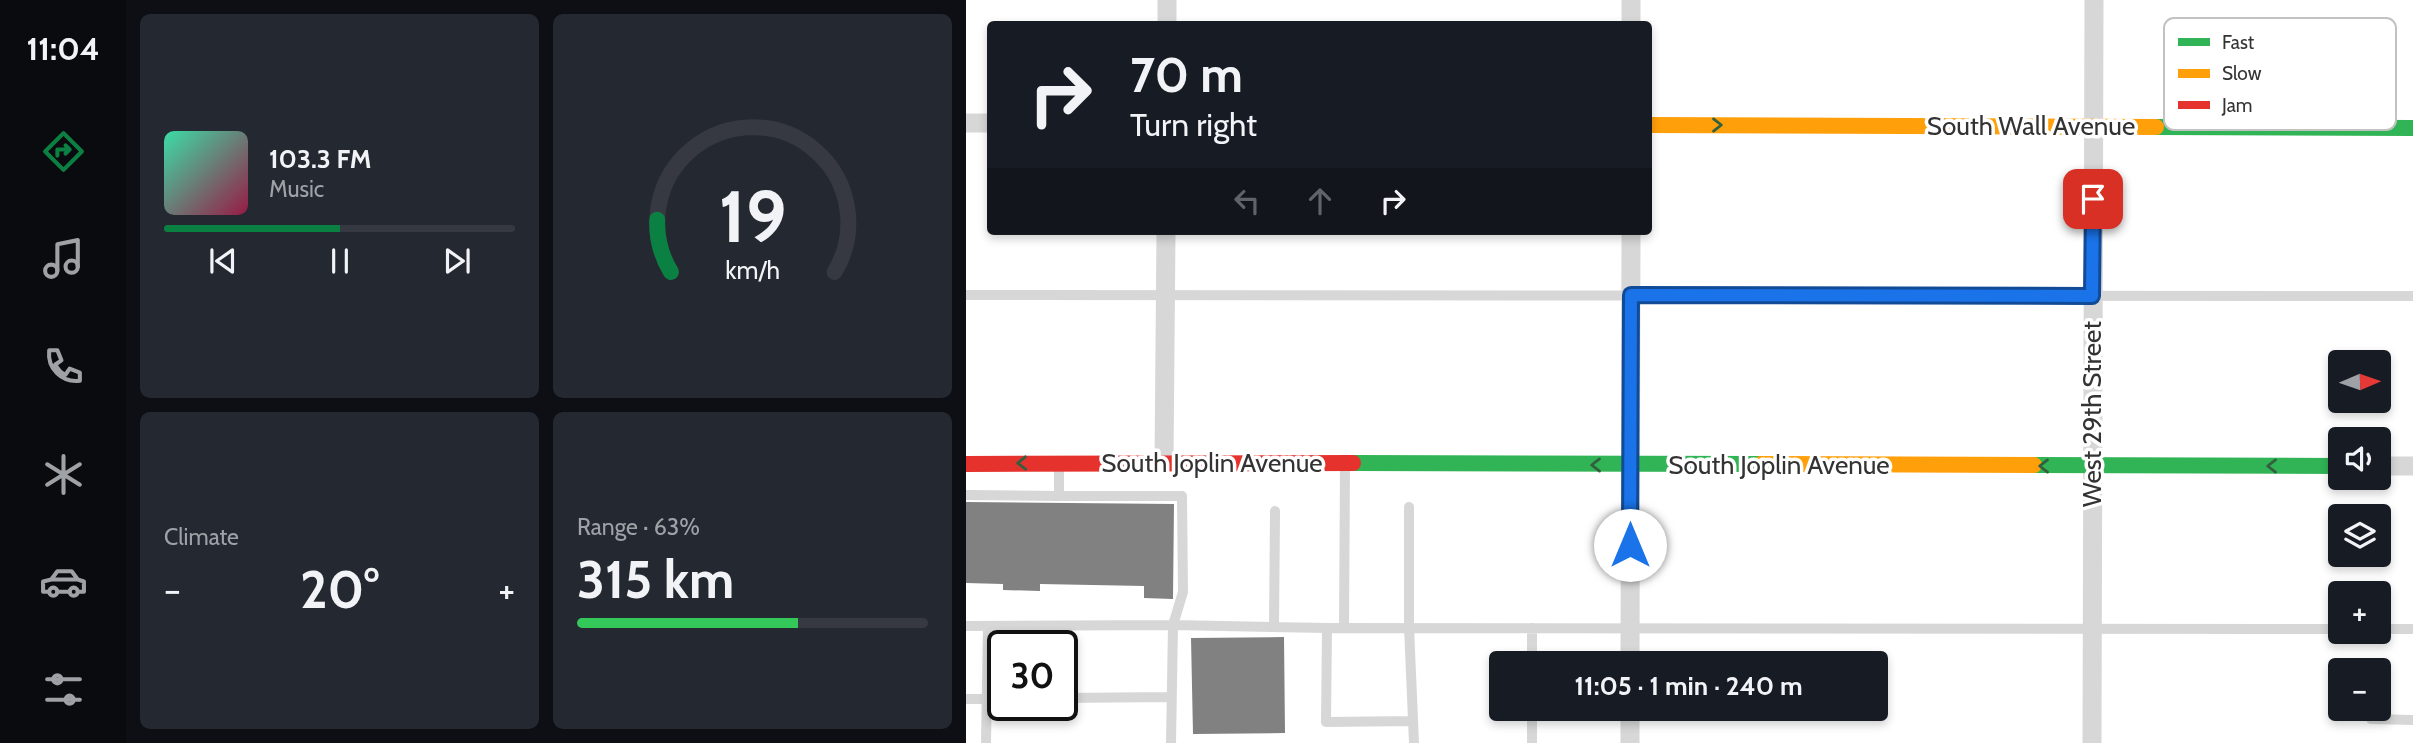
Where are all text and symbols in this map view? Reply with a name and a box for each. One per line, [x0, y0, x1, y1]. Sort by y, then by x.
legend [2164, 18, 2396, 130]
text: 11:04 [26, 29, 100, 68]
text: Fast [2222, 31, 2255, 54]
text: 70 m [1130, 45, 1243, 104]
icon: right [1015, 49, 1106, 140]
text: Slow [2222, 62, 2262, 85]
text: Jam [2221, 94, 2252, 117]
text: Turn right [1130, 105, 1257, 144]
street label: South Wall Avenue [1927, 110, 2135, 142]
one-way arrow [1712, 117, 1722, 133]
icon: directions [39, 127, 88, 176]
text: 103.3 FM [269, 143, 372, 175]
pin [2063, 169, 2123, 229]
text: 19 [719, 172, 786, 260]
text: Music [269, 175, 324, 203]
icon: arrive [2074, 180, 2112, 218]
icon: left [1228, 182, 1266, 220]
icon: ahead [1301, 182, 1339, 220]
icon: right [1374, 182, 1412, 220]
icon: music [39, 234, 88, 283]
icon: previous [204, 242, 242, 280]
icon: pause [321, 242, 359, 280]
icon: next [438, 242, 476, 280]
text: km/h [725, 255, 780, 285]
street label: West 29th Street [2076, 321, 2108, 507]
icon: phone [39, 342, 88, 391]
north arrow [2328, 350, 2390, 413]
map controls [2328, 350, 2391, 721]
button: sound [2328, 427, 2391, 490]
street label: South Joplin Avenue [1101, 447, 1323, 479]
street label: South Joplin Avenue [1668, 449, 1890, 481]
icon: climate [39, 450, 88, 499]
one-way arrow [1017, 456, 1028, 471]
one-way arrow [1590, 457, 1601, 473]
one-way arrow [2038, 458, 2049, 474]
one-way arrow [2266, 458, 2276, 474]
button: layers [2328, 504, 2391, 567]
position arrow [1593, 508, 1667, 582]
text: Range · 63% [577, 513, 700, 541]
text: Climate [164, 523, 239, 551]
text: 315 km [577, 548, 734, 611]
icon: car [39, 557, 88, 606]
text: 20° [300, 558, 379, 621]
text: − [164, 566, 181, 613]
text: + [498, 566, 515, 613]
button: + [2328, 581, 2391, 644]
speed limit sign: 30 [987, 630, 1078, 721]
button: − [2328, 658, 2391, 721]
icon: filters [39, 665, 88, 714]
text: 11:05 · 1 min · 240 m [1574, 670, 1803, 702]

